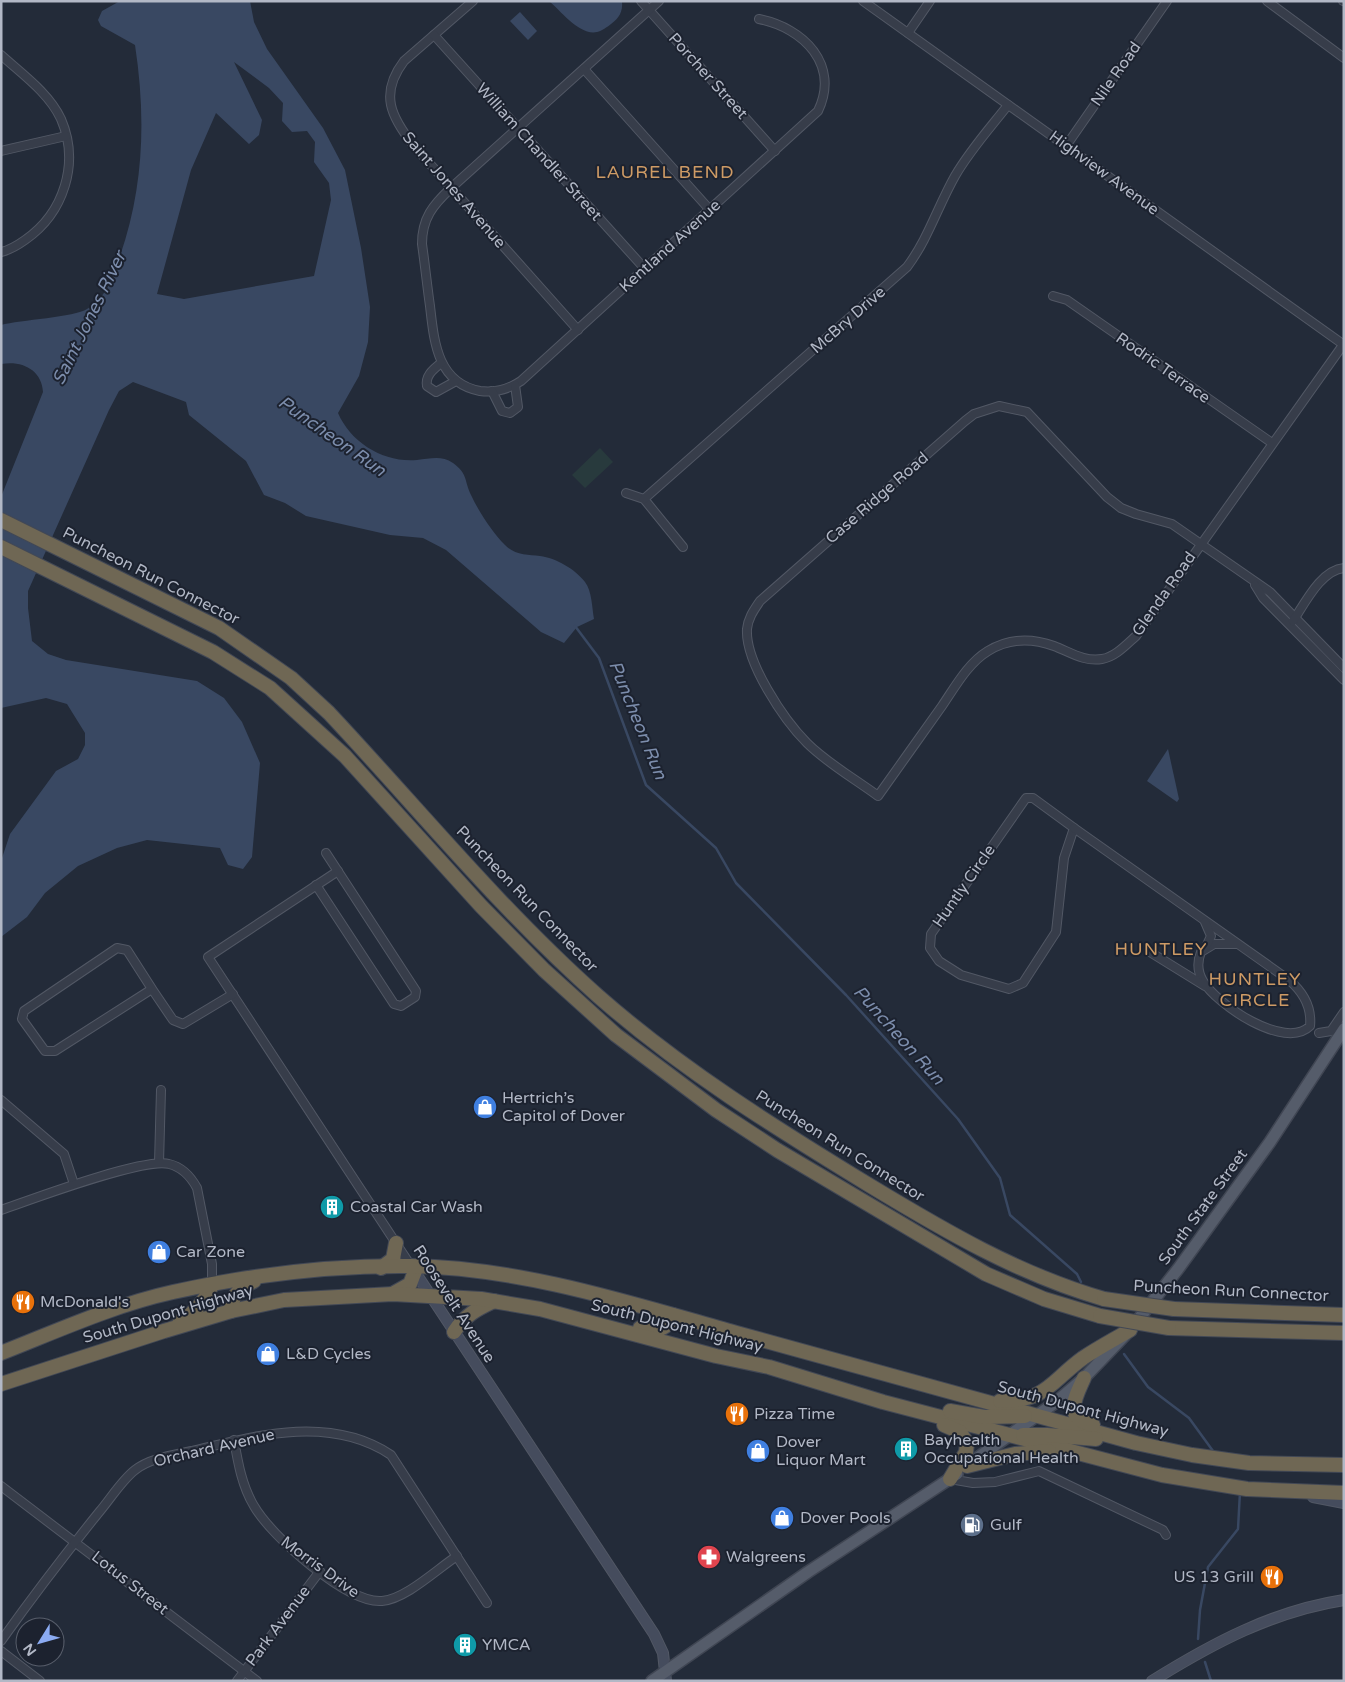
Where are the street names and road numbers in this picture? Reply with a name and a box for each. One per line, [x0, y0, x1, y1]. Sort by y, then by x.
street label: Porcher Street [664, 29, 752, 123]
street label: Nile Road [1087, 38, 1145, 110]
street label: William Chandler Street [472, 79, 606, 225]
street label: Highview Avenue [1045, 126, 1163, 220]
street label: Saint Jones Avenue [398, 128, 510, 252]
street label: Kentland Avenue [615, 195, 725, 297]
street label: McBry Drive [806, 282, 890, 358]
street label: Rodric Terrace [1112, 328, 1214, 408]
street label: Case Ridge Road [821, 448, 933, 548]
street label: Puncheon Run Connector [59, 523, 243, 630]
street label: Glenda Road [1128, 548, 1200, 640]
street label: Puncheon Run Connector [452, 822, 603, 977]
street label: Huntly Circle [928, 841, 1000, 931]
street label: Puncheon Run Connector [752, 1086, 929, 1207]
street label: South State Street [1154, 1145, 1252, 1269]
street label: Roosevelt Avenue [408, 1241, 500, 1367]
street label: Puncheon Run Connector [1133, 1276, 1330, 1306]
street label: South Dupont Highway [81, 1280, 256, 1348]
street label: South Dupont Highway [589, 1295, 765, 1357]
street label: South Dupont Highway [995, 1377, 1171, 1442]
street label: Orchard Avenue [152, 1424, 276, 1472]
street label: Morris Drive [277, 1532, 363, 1602]
street label: Lotus Street [87, 1547, 173, 1619]
street label: Park Avenue [241, 1582, 315, 1670]

